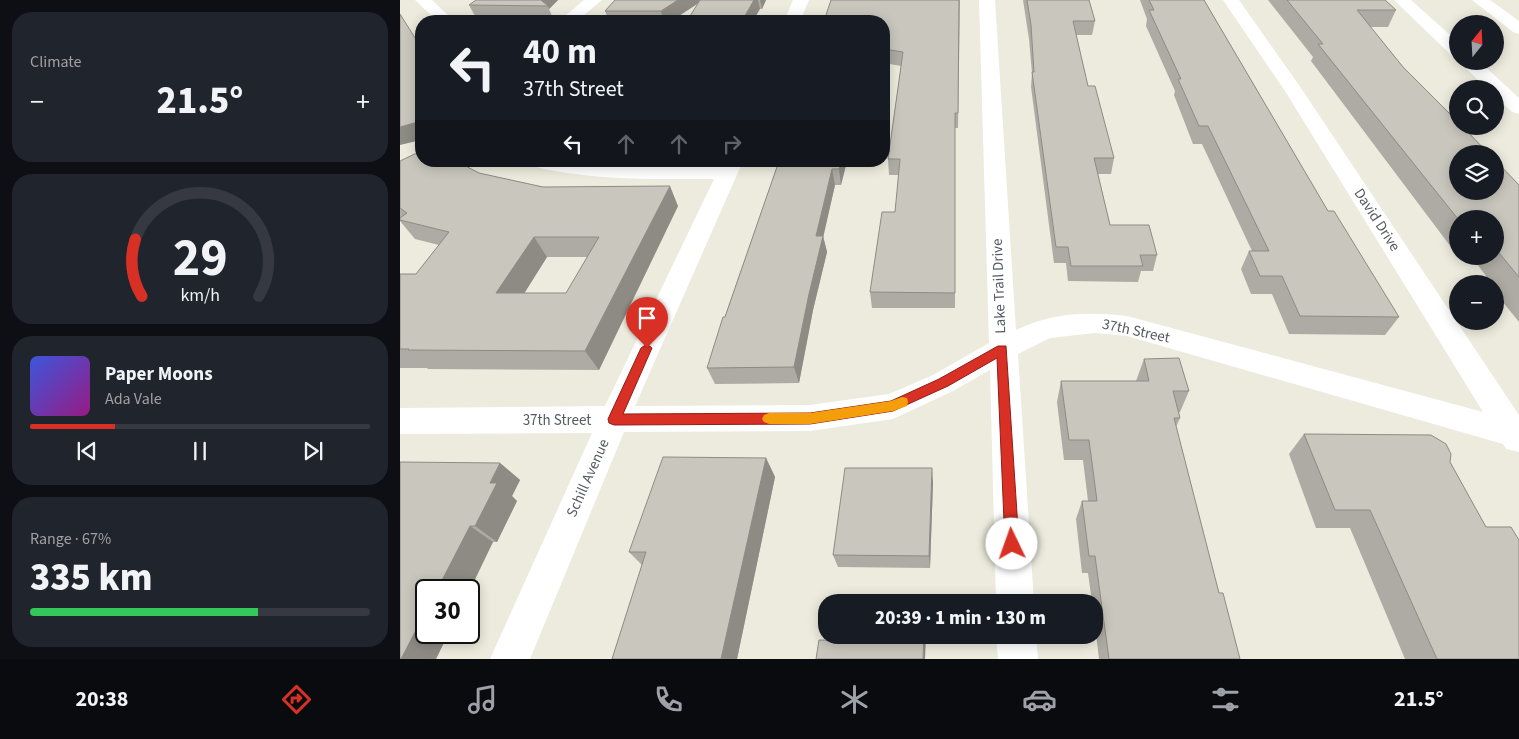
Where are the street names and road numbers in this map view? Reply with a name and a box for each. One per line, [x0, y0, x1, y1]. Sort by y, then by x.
street label: David Drive [1349, 184, 1405, 256]
street label: Lake Trail Drive [987, 238, 1011, 334]
street label: 37th Street [1100, 314, 1172, 348]
street label: 37th Street [523, 410, 591, 431]
street label: Schill Avenue [561, 436, 615, 520]

